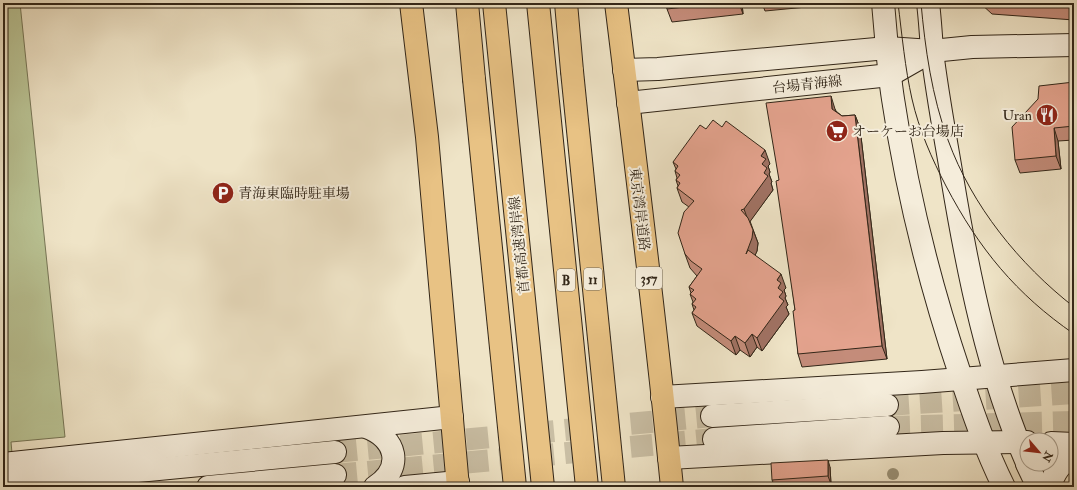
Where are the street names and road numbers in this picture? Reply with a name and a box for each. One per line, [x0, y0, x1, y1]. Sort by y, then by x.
street label: 台場青海線 [771, 72, 843, 97]
street label: 東京湾岸道路 [626, 166, 653, 252]
street label: 首都高速湾岸線 [506, 195, 533, 295]
road number: 357 [636, 267, 662, 289]
road number: 11 [584, 268, 602, 290]
road number: B [557, 269, 575, 291]

